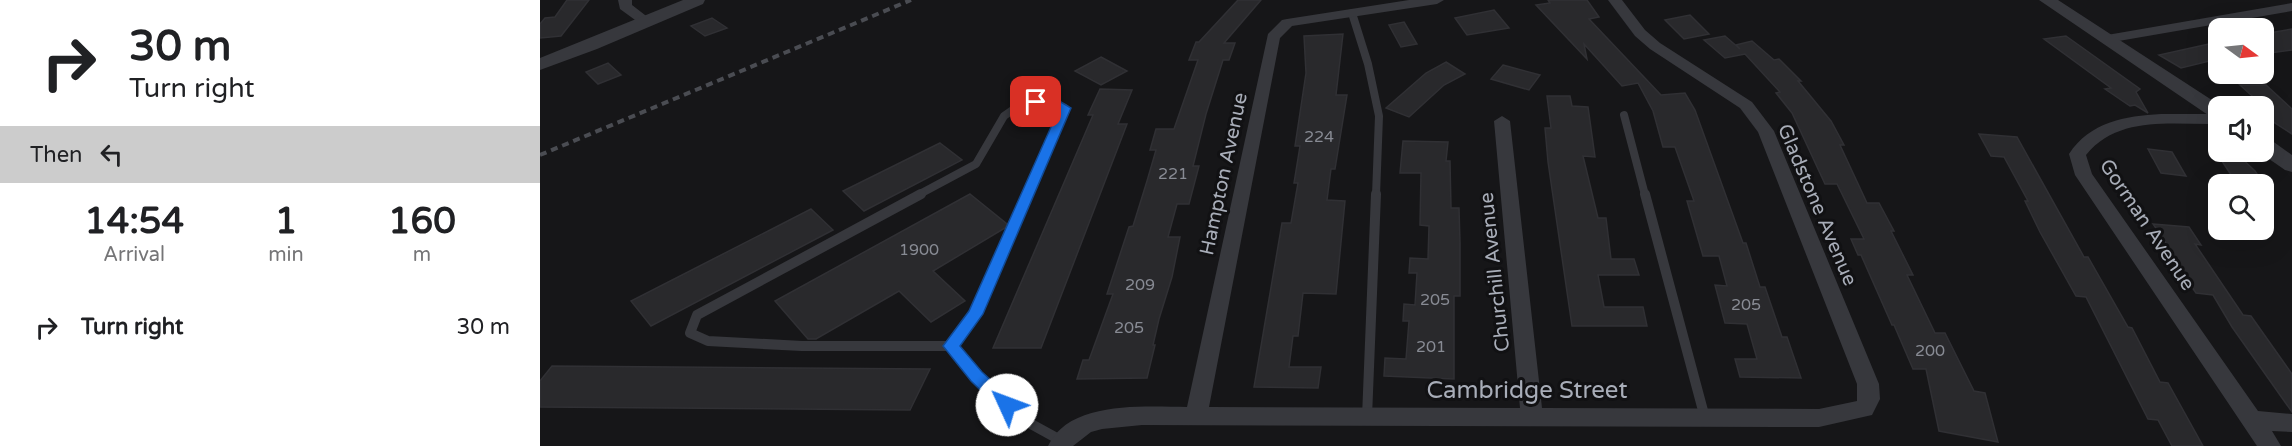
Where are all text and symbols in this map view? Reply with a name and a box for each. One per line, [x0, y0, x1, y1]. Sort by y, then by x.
north arrow [2208, 18, 2274, 84]
map controls [2208, 18, 2274, 240]
text: 30 m [129, 21, 231, 72]
icon: right [30, 24, 108, 102]
text: Turn right [129, 72, 255, 105]
pin [1010, 76, 1061, 127]
icon: arrive [1019, 85, 1052, 118]
street label: Hampton Avenue [1195, 90, 1253, 258]
button: sound [2208, 96, 2274, 162]
street label: Gladstone Avenue [1772, 120, 1862, 290]
house number: 224 [1304, 127, 1334, 147]
icon: left [95, 138, 128, 171]
text: Then [30, 142, 83, 168]
street label: Gorman Avenue [2094, 155, 2200, 295]
house number: 221 [1158, 164, 1188, 184]
button: search [2208, 174, 2274, 240]
street label: Churchill Avenue [1475, 191, 1515, 353]
text: 14:54 [84, 200, 184, 243]
text: 1 [275, 200, 297, 243]
text: 160 [388, 200, 456, 243]
house number: 1900 [899, 240, 939, 260]
text: Arrival [103, 243, 165, 267]
text: min [268, 243, 304, 267]
text: m [413, 243, 431, 267]
house number: 209 [1125, 275, 1155, 295]
house number: 205 [1420, 290, 1450, 310]
house number: 205 [1731, 295, 1761, 315]
icon: right [30, 311, 63, 344]
text: Turn right [81, 314, 183, 340]
text: 30 m [456, 314, 510, 340]
house number: 205 [1114, 318, 1144, 338]
house number: 201 [1416, 337, 1446, 357]
house number: 200 [1915, 341, 1945, 361]
position arrow [975, 373, 1039, 437]
street label: Cambridge Street [1426, 376, 1628, 405]

